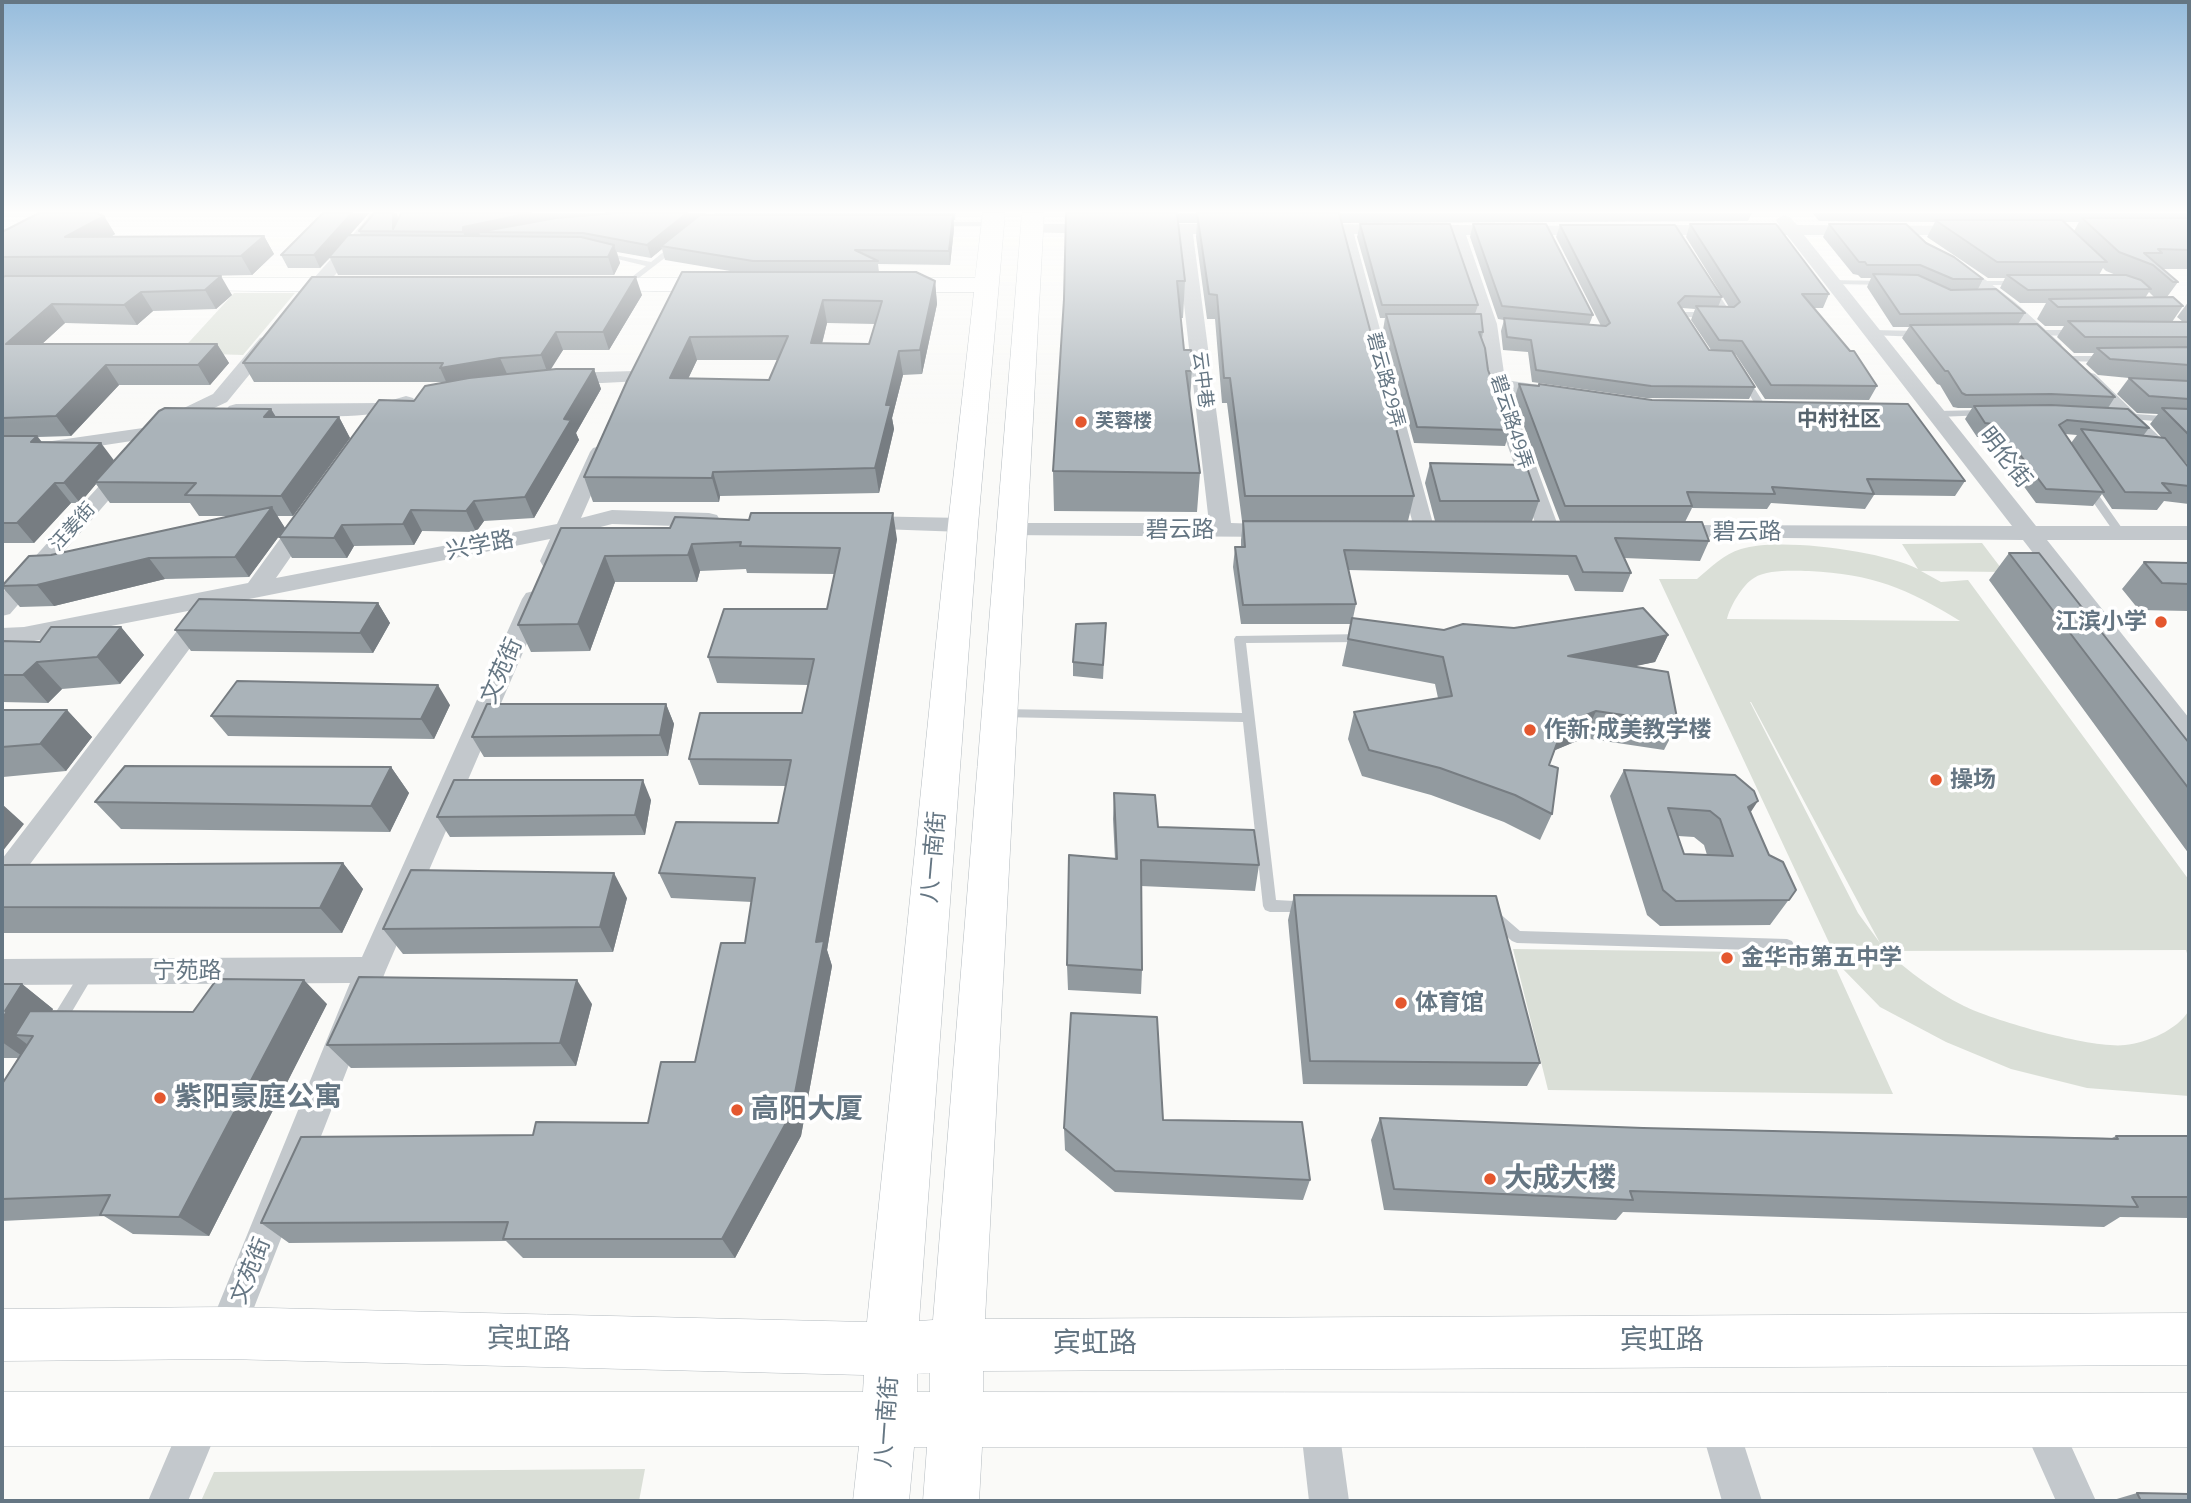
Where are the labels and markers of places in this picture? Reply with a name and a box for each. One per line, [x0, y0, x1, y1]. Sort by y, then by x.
place label: 芙蓉楼 [1095, 411, 1152, 433]
marker: 芙蓉楼 [1073, 414, 1089, 430]
place label: 江滨小学 [2055, 608, 2147, 636]
marker: 江滨小学 [2153, 614, 2169, 630]
place label: 作新·成美教学楼 [1544, 716, 1712, 744]
marker: 作新·成美教学楼 [1522, 722, 1538, 738]
place label: 操场 [1950, 766, 1996, 794]
marker: 操场 [1928, 772, 1944, 788]
place label: 金华市第五中学 [1741, 944, 1902, 972]
marker: 金华市第五中学 [1719, 950, 1735, 966]
place label: 体育馆 [1415, 989, 1484, 1017]
marker: 体育馆 [1393, 995, 1409, 1011]
place label: 紫阳豪庭公寓 [174, 1081, 342, 1115]
marker: 紫阳豪庭公寓 [152, 1090, 168, 1106]
place label: 高阳大厦 [751, 1093, 863, 1127]
marker: 高阳大厦 [729, 1102, 745, 1118]
place label: 大成大楼 [1504, 1162, 1616, 1196]
marker: 大成大楼 [1482, 1171, 1498, 1187]

